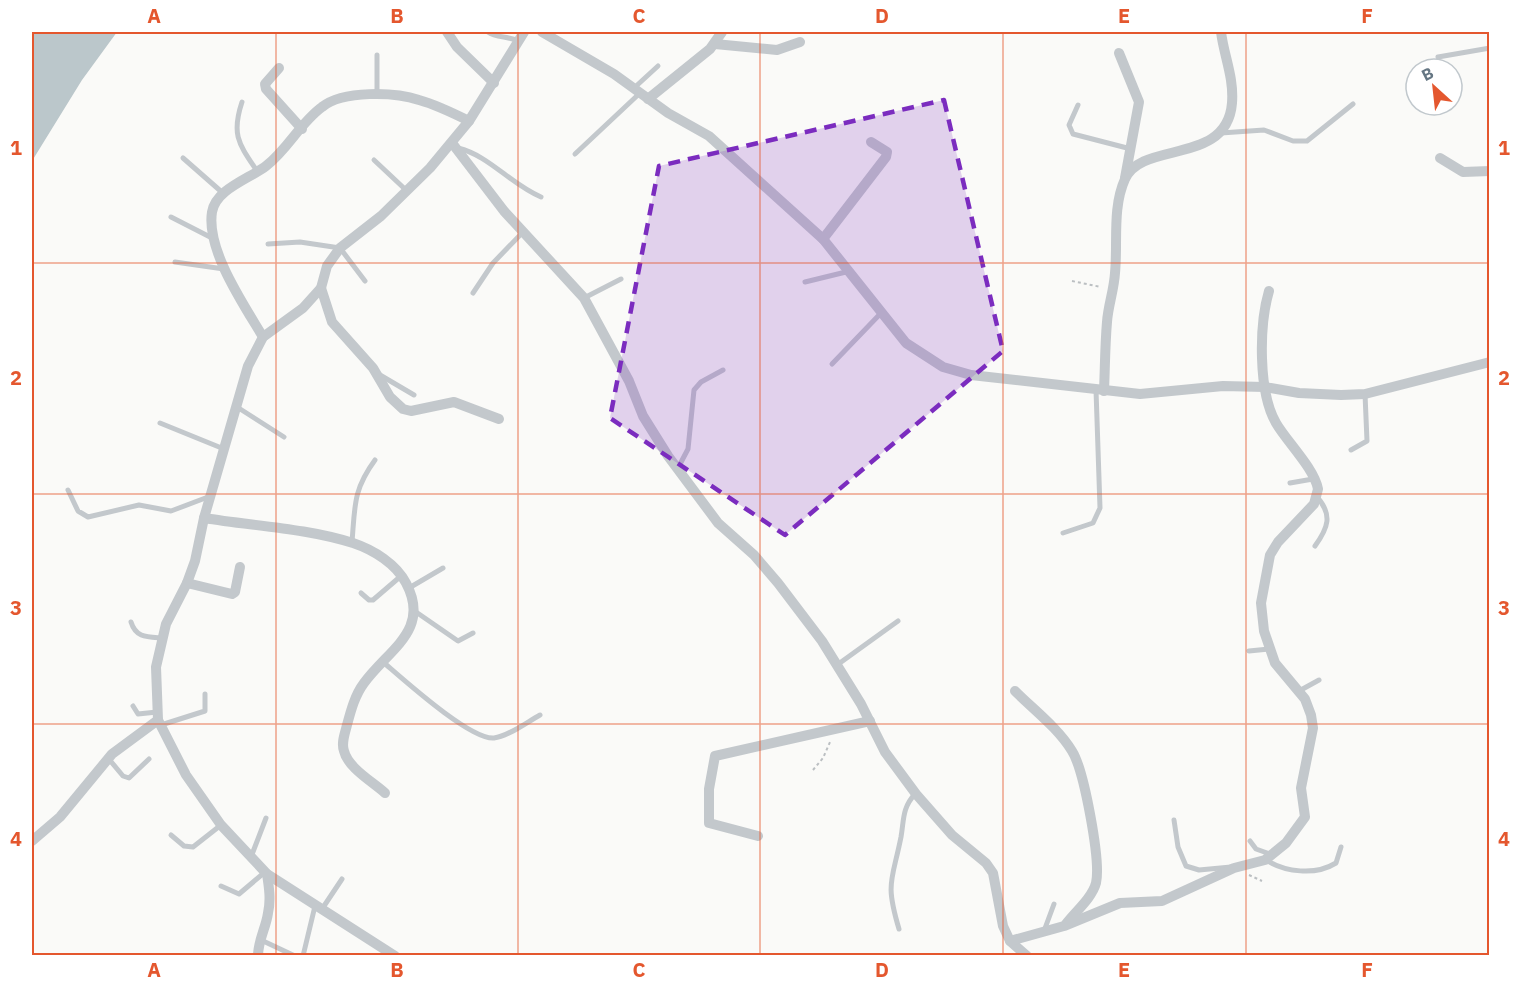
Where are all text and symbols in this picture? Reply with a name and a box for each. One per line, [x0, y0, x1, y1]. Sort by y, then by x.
text: A [147, 2, 161, 29]
text: B [390, 2, 404, 29]
text: C [632, 2, 646, 29]
text: D [875, 2, 889, 29]
text: E [1118, 2, 1130, 29]
text: F [1361, 2, 1373, 29]
north arrow [1404, 57, 1464, 117]
text: B [1418, 62, 1437, 85]
text: 1 [10, 134, 22, 161]
text: 1 [1498, 134, 1510, 161]
text: 2 [10, 364, 22, 391]
text: 2 [1498, 364, 1510, 391]
text: 3 [10, 594, 22, 621]
text: 3 [1498, 594, 1510, 621]
text: 4 [10, 825, 22, 852]
text: 4 [1498, 825, 1510, 852]
text: A [147, 956, 161, 983]
text: B [390, 956, 404, 983]
text: C [632, 956, 646, 983]
text: D [875, 956, 889, 983]
text: E [1118, 956, 1130, 983]
text: F [1361, 956, 1373, 983]

